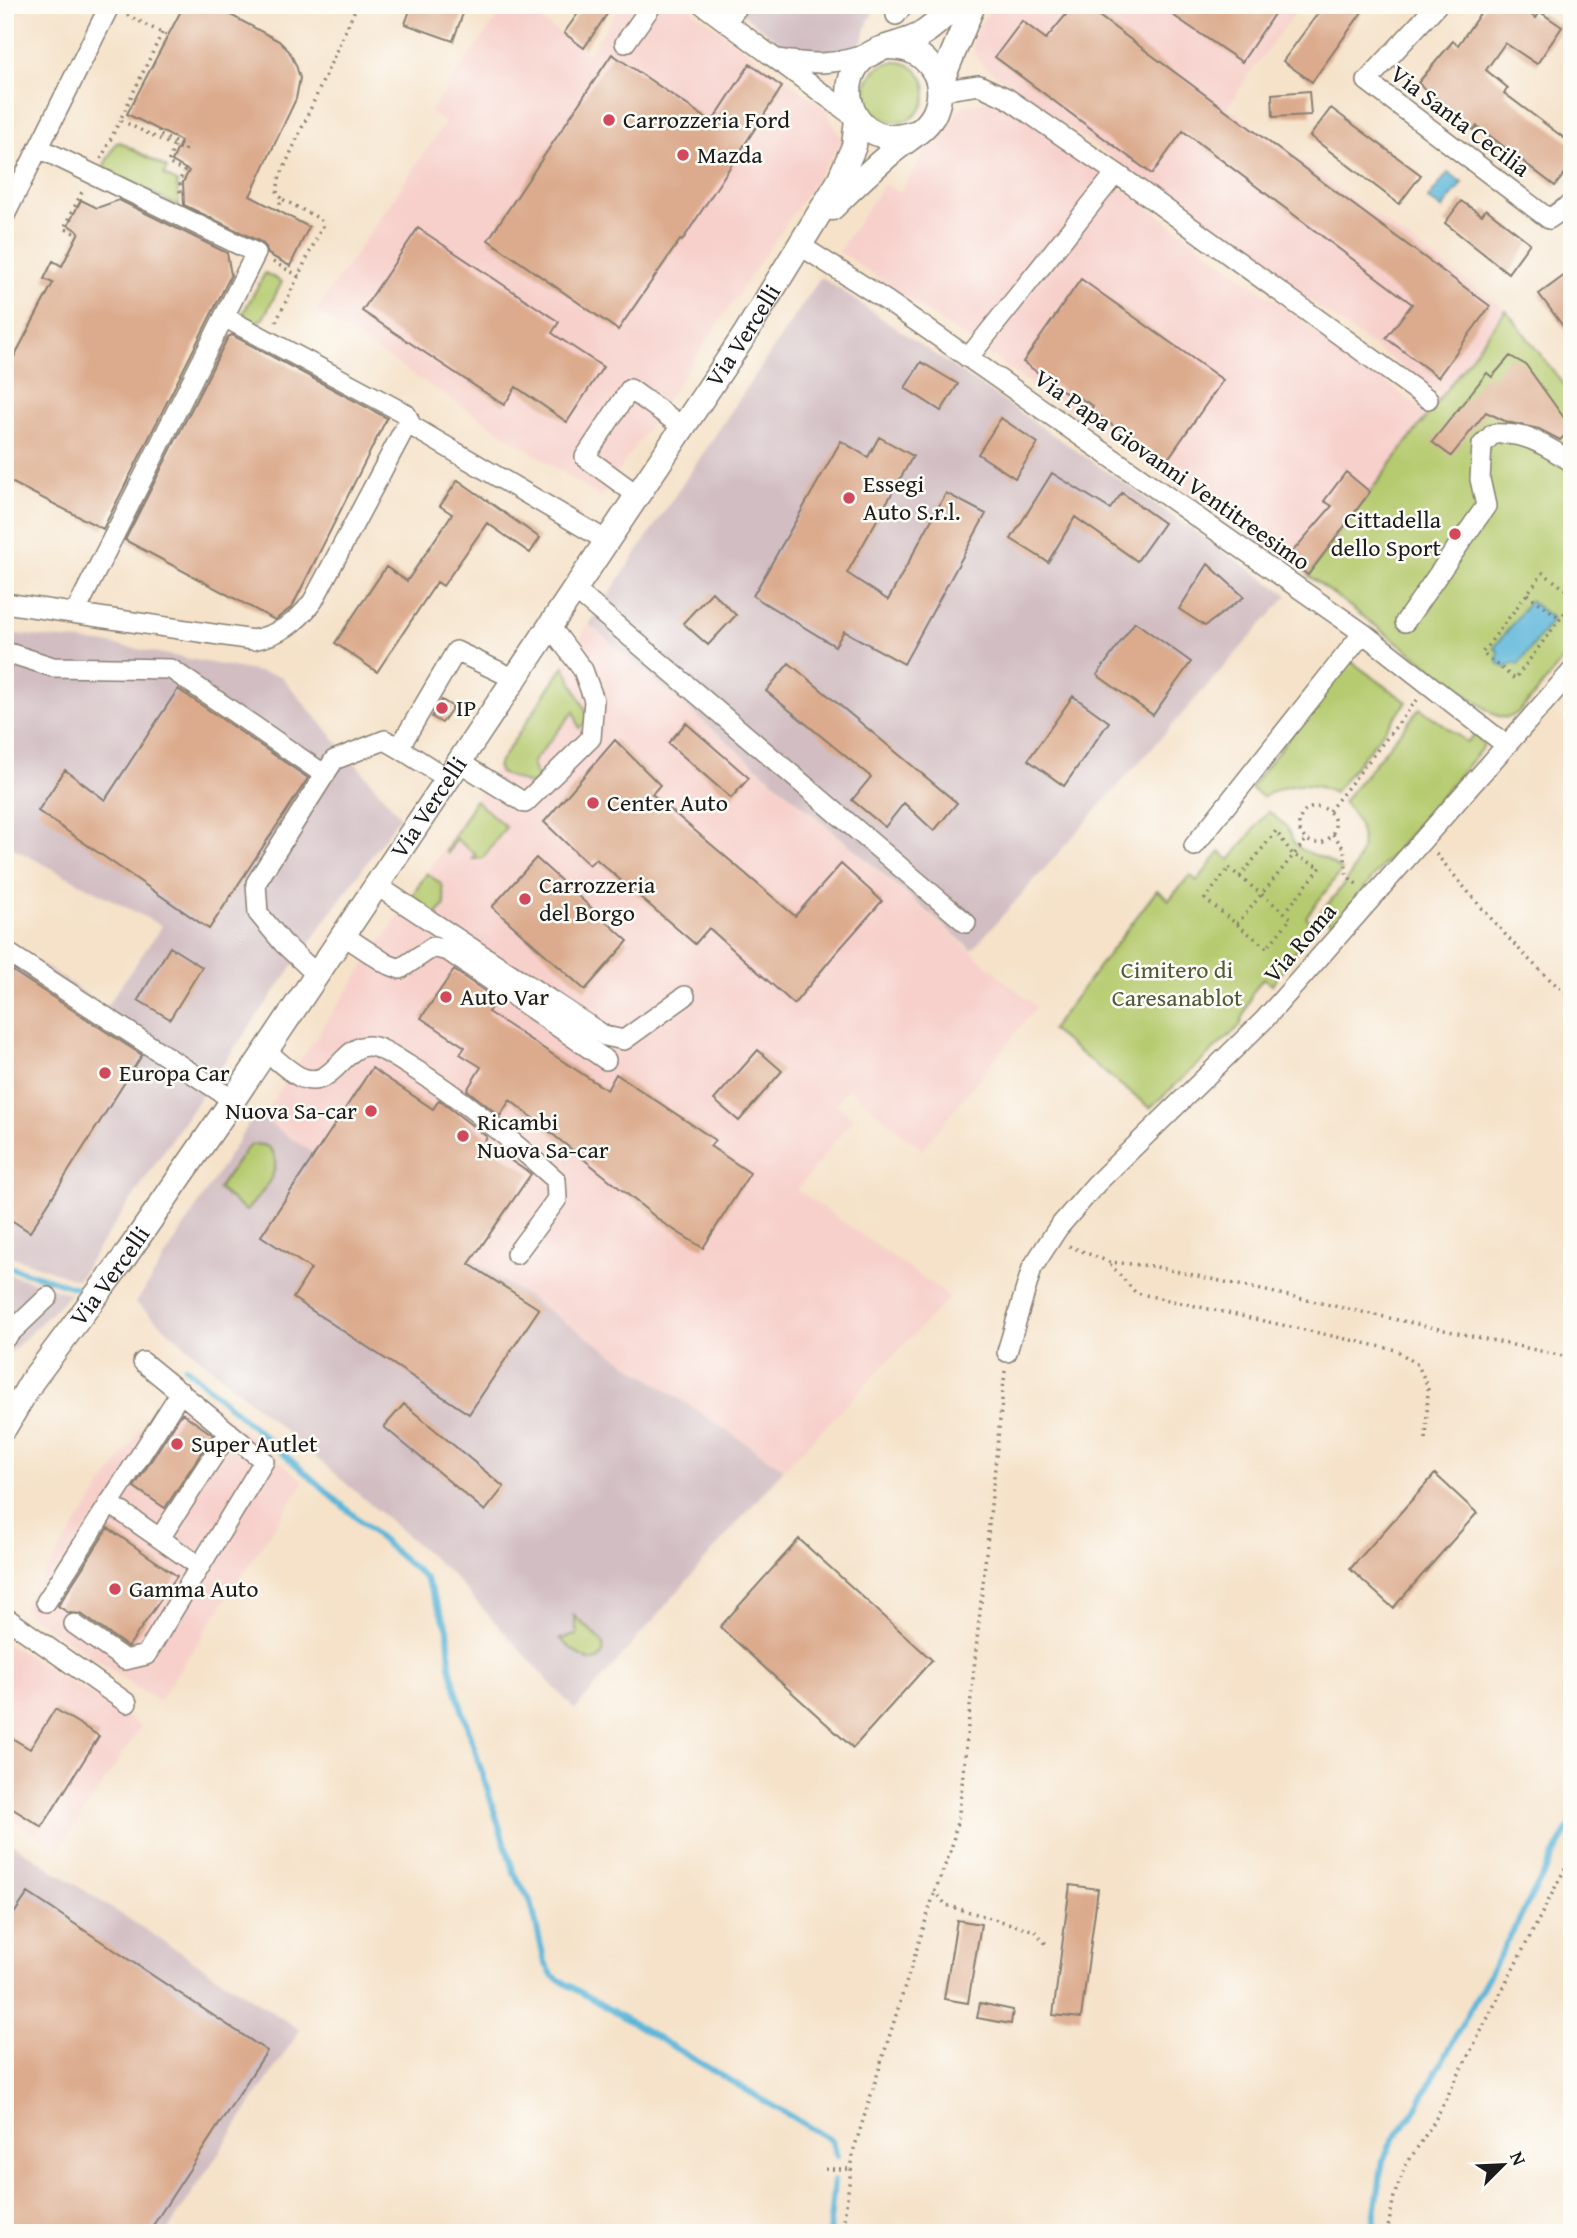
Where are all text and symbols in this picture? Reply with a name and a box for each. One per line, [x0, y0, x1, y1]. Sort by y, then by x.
street label: Via Santa Cecilia [1383, 56, 1538, 185]
place label: Carrozzeria Ford [623, 102, 790, 137]
marker: Carrozzeria Ford [601, 112, 617, 128]
place label: Mazda [697, 137, 763, 172]
marker: Mazda [675, 147, 691, 163]
street label: Via Vercelli [697, 277, 789, 394]
street label: Via Papa Giovanni Ventitreesimo [1027, 361, 1318, 579]
place label: Essegi Auto S.r.l. [863, 466, 961, 529]
marker: Essegi Auto S.r.l. [841, 490, 857, 506]
place label: Cittadella dello Sport [1331, 502, 1442, 565]
marker: Cittadella dello Sport [1447, 526, 1463, 542]
place label: IP [456, 690, 476, 725]
marker: IP [434, 700, 450, 716]
street label: Via Vercelli [381, 749, 475, 865]
place label: Center Auto [607, 785, 728, 820]
marker: Center Auto [585, 795, 601, 811]
place label: Carrozzeria del Borgo [539, 867, 656, 930]
marker: Carrozzeria del Borgo [517, 891, 533, 907]
street label: Via Roma [1255, 894, 1345, 990]
park label: Cimitero di Caresanablot [1112, 952, 1243, 1015]
place label: Auto Var [460, 979, 549, 1014]
marker: Auto Var [438, 989, 454, 1005]
place label: Europa Car [119, 1055, 230, 1090]
marker: Europa Car [97, 1065, 113, 1081]
place label: Nuova Sa-car [225, 1093, 357, 1128]
marker: Nuova Sa-car [363, 1103, 379, 1119]
place label: Ricambi Nuova Sa-car [477, 1104, 609, 1167]
marker: Ricambi Nuova Sa-car [455, 1128, 471, 1144]
street label: Via Vercelli [61, 1219, 158, 1333]
place label: Super Autlet [191, 1426, 318, 1461]
marker: Super Autlet [169, 1436, 185, 1452]
place label: Gamma Auto [129, 1571, 259, 1606]
marker: Gamma Auto [107, 1581, 123, 1597]
north arrow [1468, 2130, 1538, 2200]
text: N [1503, 2147, 1534, 2170]

